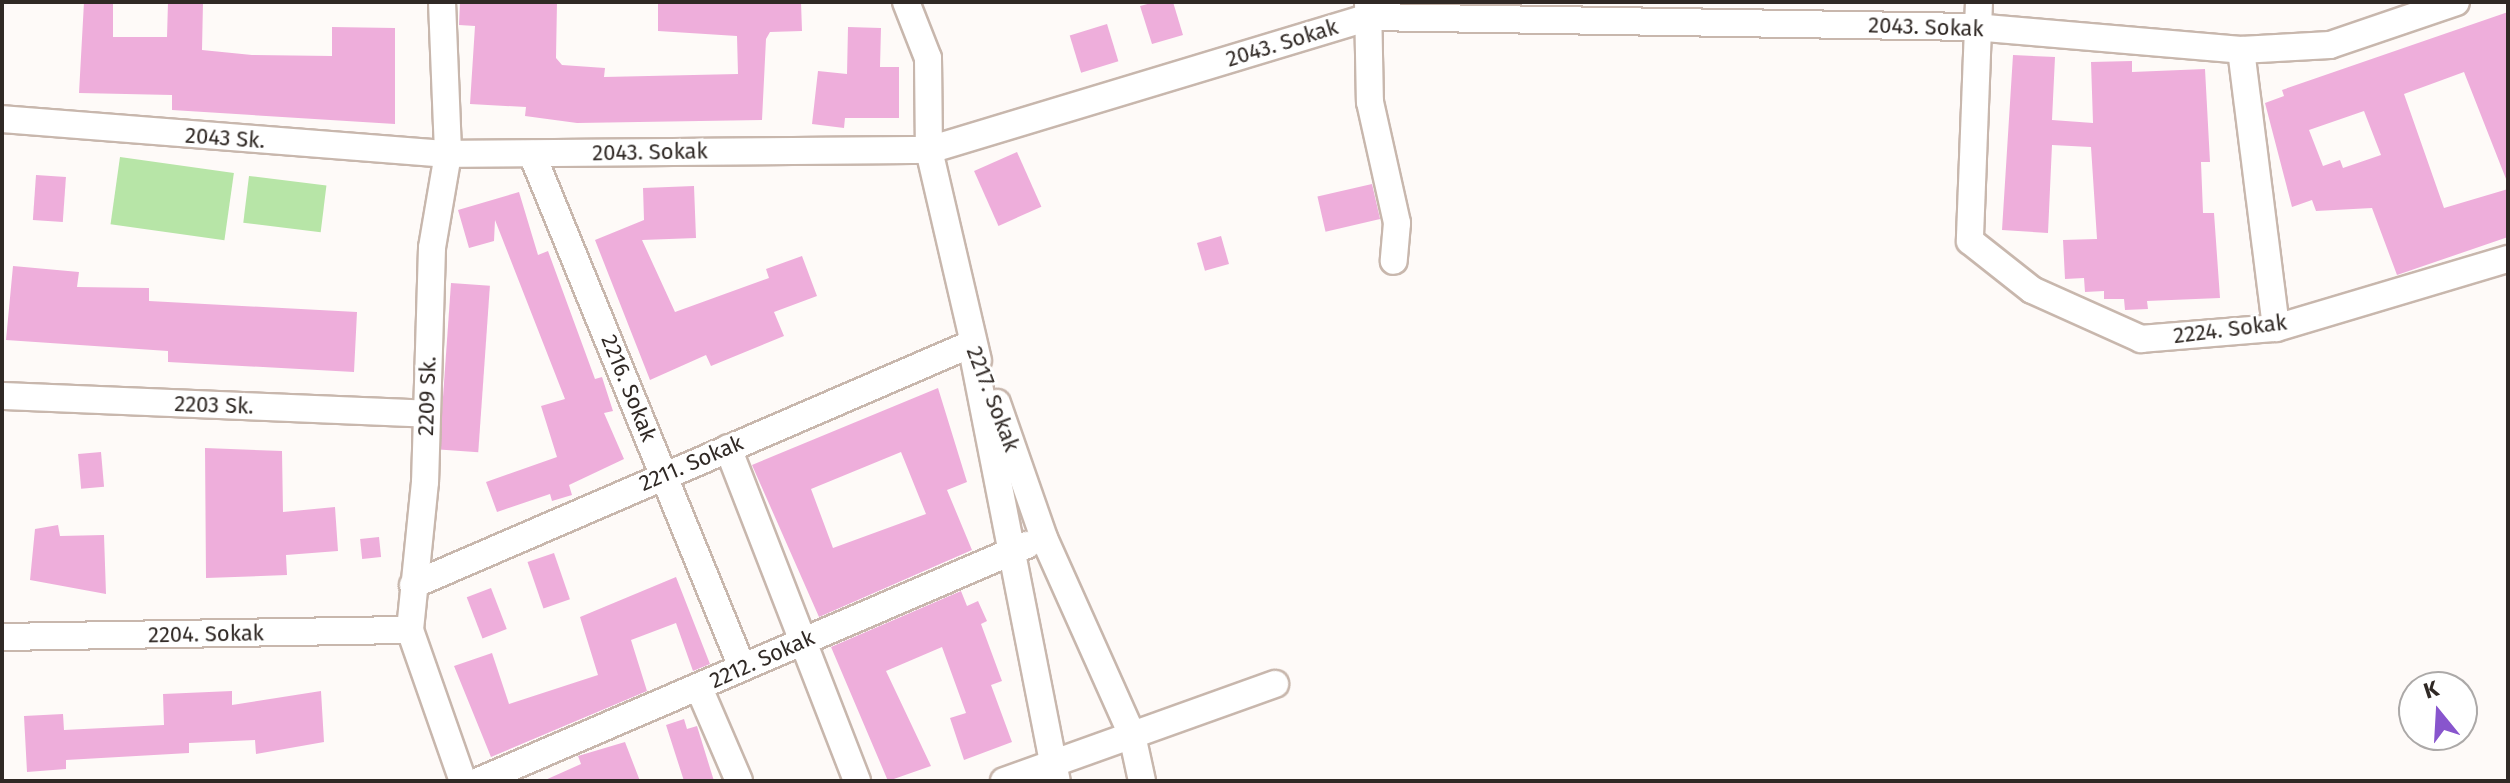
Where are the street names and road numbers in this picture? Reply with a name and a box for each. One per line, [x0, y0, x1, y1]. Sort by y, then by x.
street label: 2043. Sokak [1868, 12, 1984, 42]
street label: 2043. Sokak [1223, 13, 1341, 73]
street label: 2043 Sk. [184, 122, 266, 154]
street label: 2043. Sokak [592, 138, 708, 166]
street label: 2224. Sokak [2172, 309, 2288, 349]
street label: 2216. Sokak [596, 331, 662, 445]
street label: 2217. Sokak [961, 343, 1025, 455]
street label: 2209 Sk. [412, 356, 442, 436]
street label: 2203 Sk. [174, 390, 254, 420]
street label: 2211. Sokak [635, 429, 747, 497]
street label: 2204. Sokak [148, 620, 264, 648]
street label: 2212. Sokak [706, 624, 818, 694]

